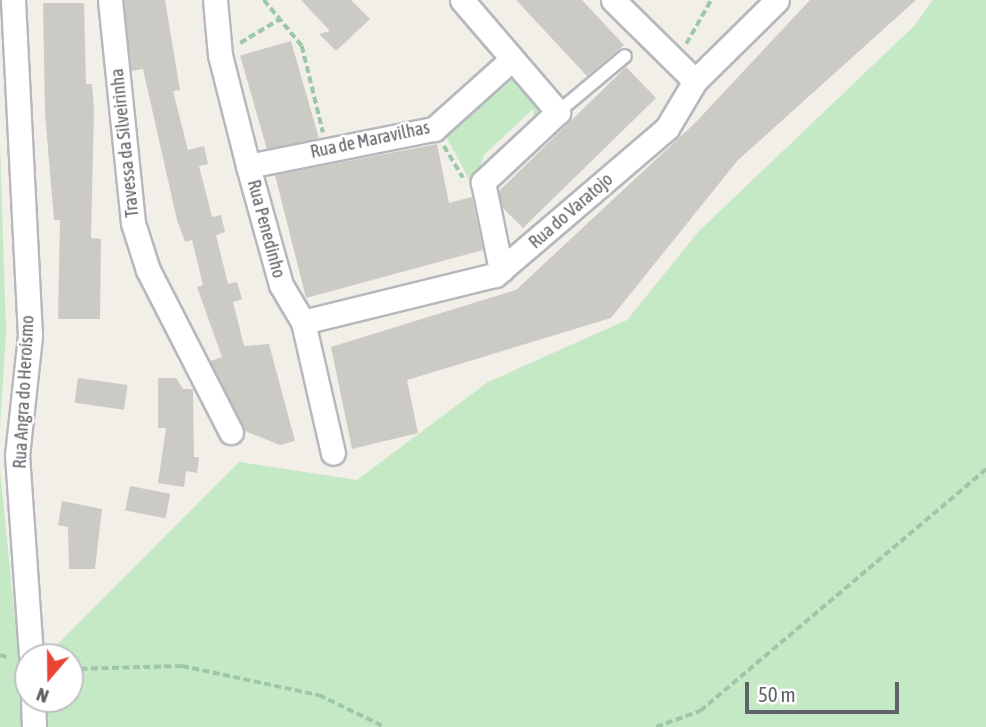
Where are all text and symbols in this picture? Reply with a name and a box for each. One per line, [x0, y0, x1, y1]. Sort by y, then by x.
street label: Travessa da Silveirinha [106, 67, 144, 219]
street label: Rua de Maravilhas [308, 117, 432, 163]
street label: Rua do Varatojo [525, 169, 617, 253]
street label: Rua Penedinho [243, 178, 289, 280]
street label: Rua Angra do Heroísmo [9, 315, 39, 469]
north arrow [14, 643, 84, 713]
scale bar [748, 668, 902, 712]
text: 50 m [758, 682, 796, 706]
text: N [33, 684, 52, 708]

